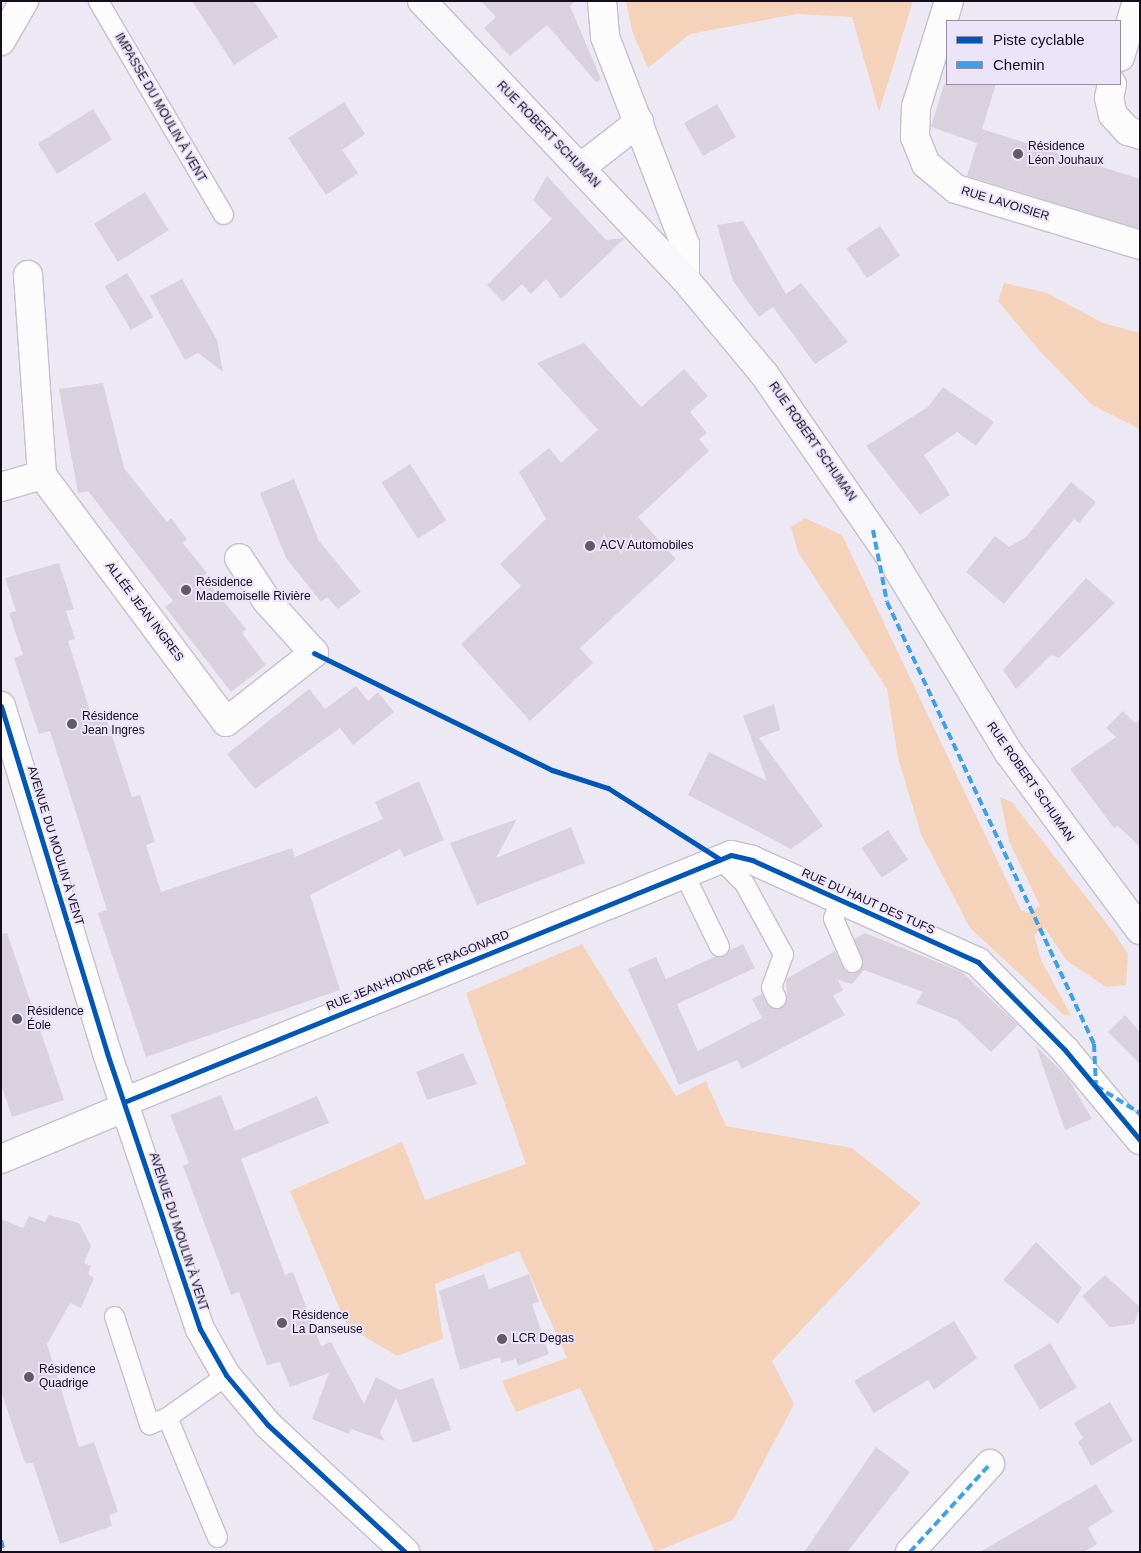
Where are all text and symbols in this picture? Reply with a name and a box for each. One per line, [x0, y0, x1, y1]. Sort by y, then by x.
legend [946, 20, 1121, 85]
street label: IMPASSE DU MOULIN À VENT [111, 31, 209, 185]
text: Piste cyclable [993, 31, 1085, 48]
text: Chemin [993, 56, 1045, 73]
street label: RUE ROBERT SCHUMAN [493, 79, 603, 191]
place label: Résidence Léon Jouhaux [1028, 140, 1103, 168]
marker: Résidence Léon Jouhaux [1012, 148, 1024, 160]
street label: RUE LAVOISIER [959, 184, 1051, 224]
street label: RUE ROBERT SCHUMAN [765, 380, 859, 504]
place label: ACV Automobiles [600, 539, 694, 553]
marker: ACV Automobiles [584, 540, 596, 552]
street label: ALLÉE JEAN INGRES [102, 559, 186, 665]
place label: Résidence Mademoiselle Rivière [196, 576, 311, 604]
marker: Résidence Mademoiselle Rivière [180, 584, 192, 596]
place label: Résidence Jean Ingres [82, 710, 145, 738]
marker: Résidence Jean Ingres [66, 718, 78, 730]
street label: RUE ROBERT SCHUMAN [983, 720, 1077, 844]
street label: AVENUE DU MOULIN À VENT [24, 765, 86, 927]
street label: RUE DU HAUT DES TUFS [799, 866, 937, 938]
street label: RUE JEAN-HONORÉ FRAGONARD [324, 928, 512, 1014]
place label: Résidence Éole [27, 1005, 84, 1033]
marker: Résidence Éole [11, 1013, 23, 1025]
street label: AVENUE DU MOULIN À VENT [146, 1151, 210, 1313]
place label: Résidence La Danseuse [292, 1309, 363, 1337]
marker: Résidence La Danseuse [276, 1317, 288, 1329]
place label: LCR Degas [512, 1332, 574, 1346]
marker: LCR Degas [496, 1333, 508, 1345]
place label: Résidence Quadrige [39, 1363, 96, 1391]
marker: Résidence Quadrige [23, 1371, 35, 1383]

